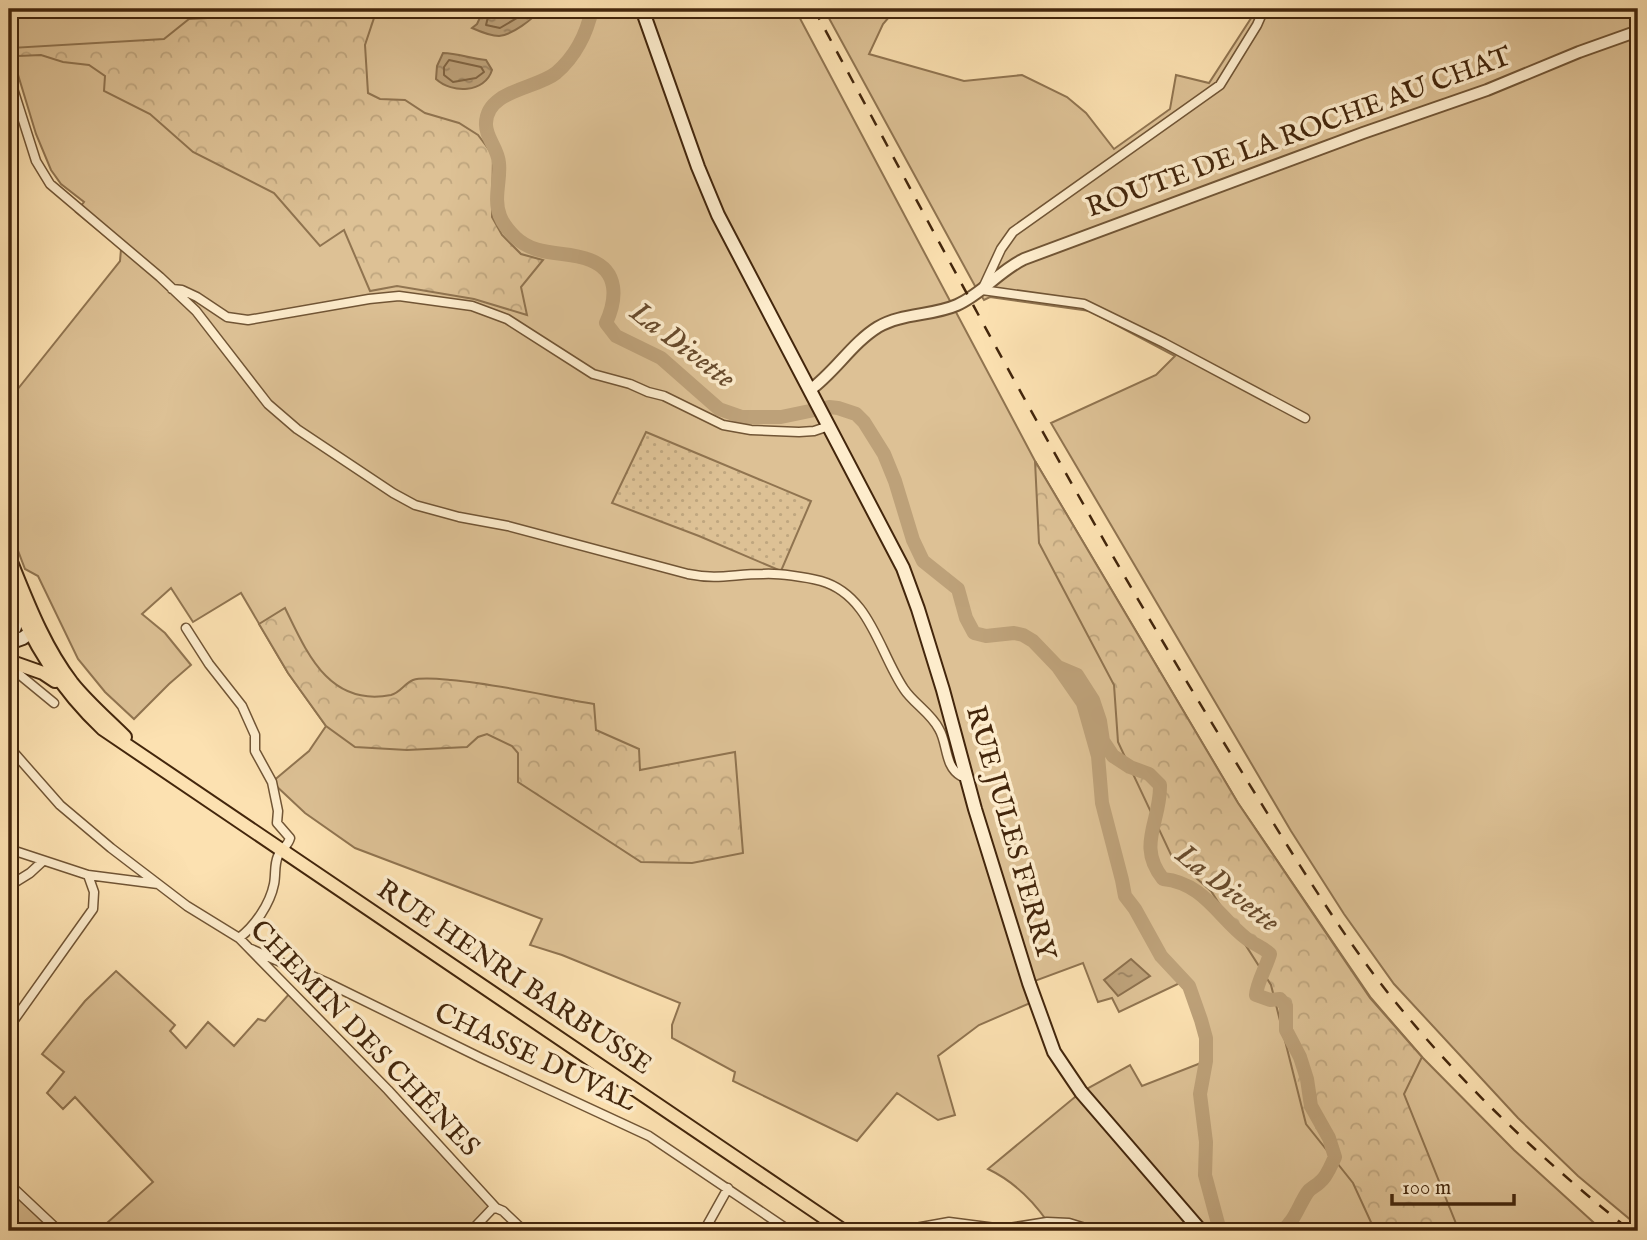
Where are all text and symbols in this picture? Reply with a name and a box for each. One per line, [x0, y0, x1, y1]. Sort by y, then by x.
street label: ROUTE DE LA ROCHE AU CHAT [1082, 39, 1517, 226]
water label: La Divette [621, 293, 742, 398]
street label: RUE JULES FERRY [957, 702, 1064, 966]
water label: La Divette [1166, 836, 1287, 942]
street label: RUE HENRI BARBUSSE [370, 873, 658, 1083]
street label: CHEMIN DES CHÊNES [242, 913, 487, 1165]
street label: CHASSE DUVAL [428, 996, 642, 1120]
scale bar [1392, 1163, 1514, 1207]
text: 100 m [1402, 1175, 1451, 1202]

